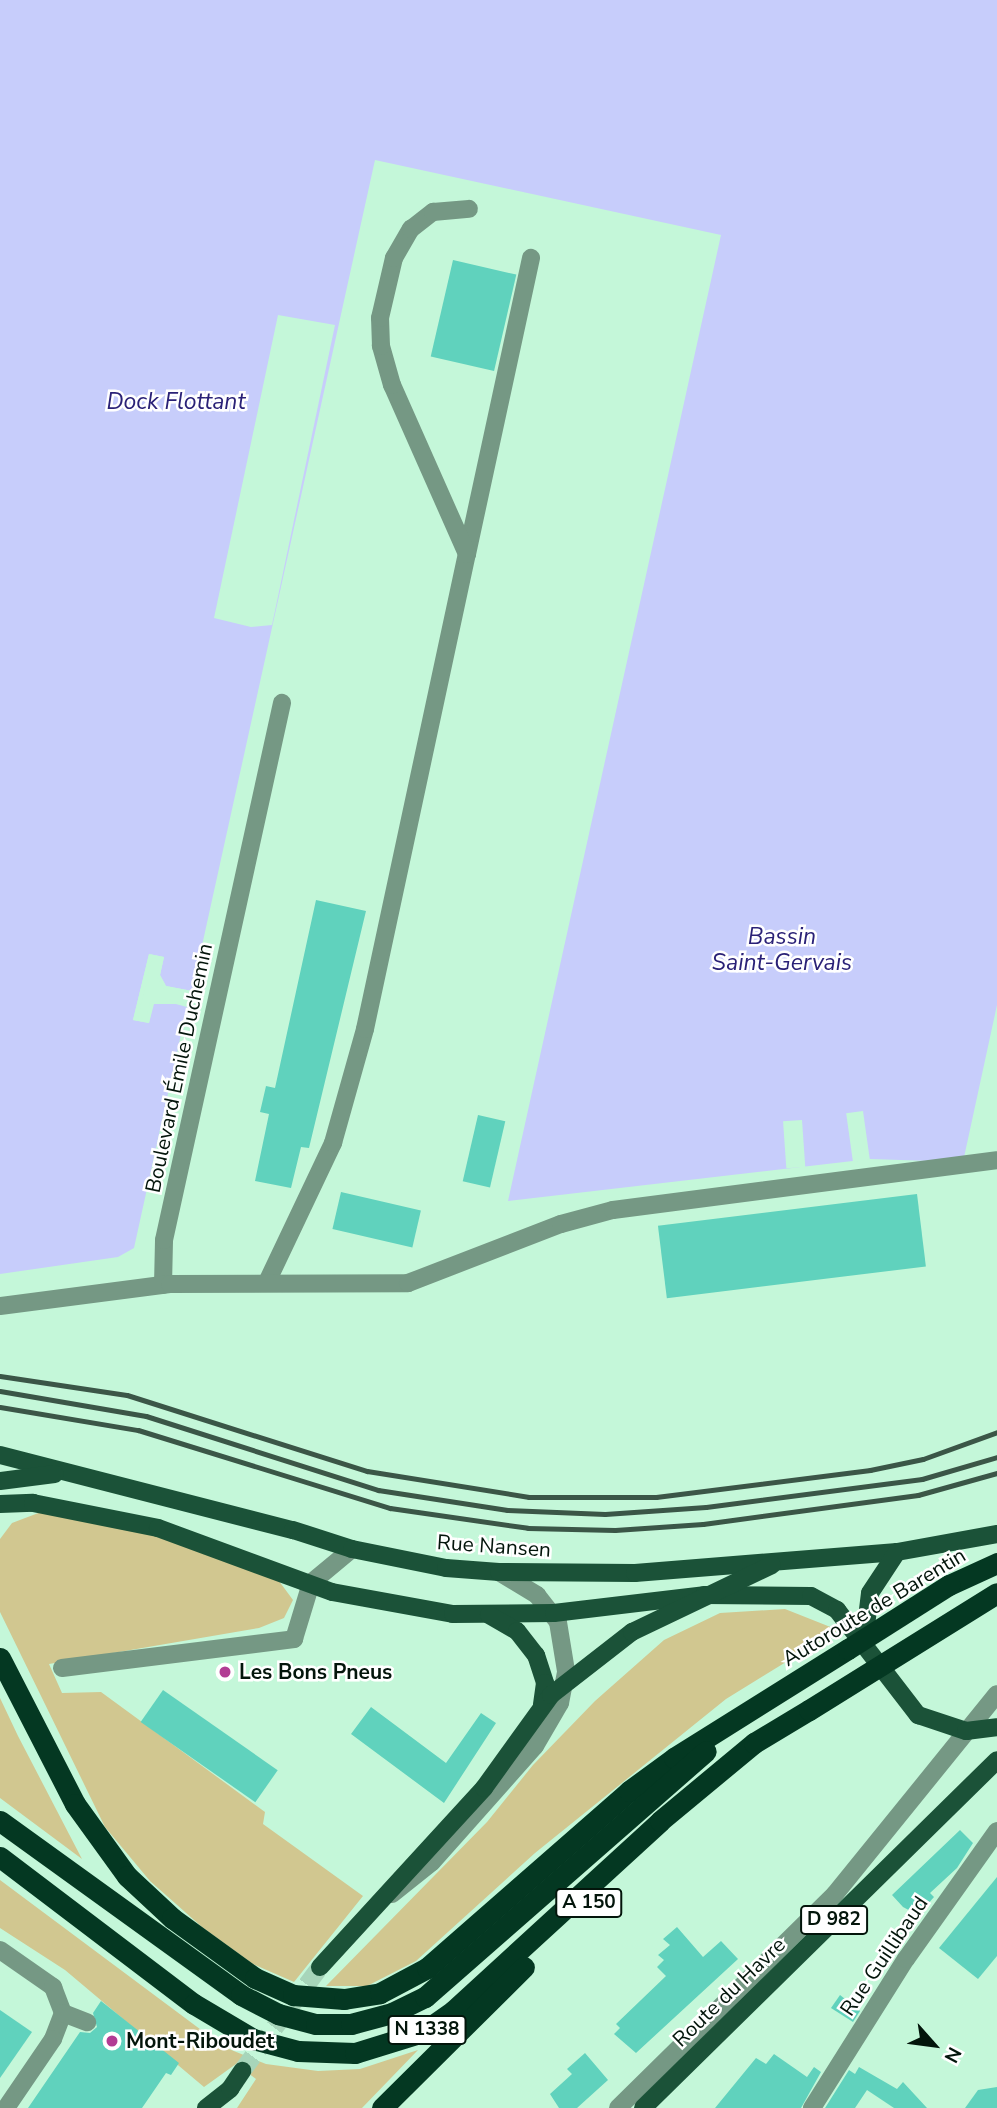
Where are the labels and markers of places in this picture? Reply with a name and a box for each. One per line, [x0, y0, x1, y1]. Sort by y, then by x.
place label: Les Bons Pneus [239, 1659, 392, 1685]
marker: Les Bons Pneus [217, 1664, 233, 1680]
place label: Mont-Riboudet [126, 2028, 274, 2054]
marker: Mont-Riboudet [104, 2033, 120, 2049]

